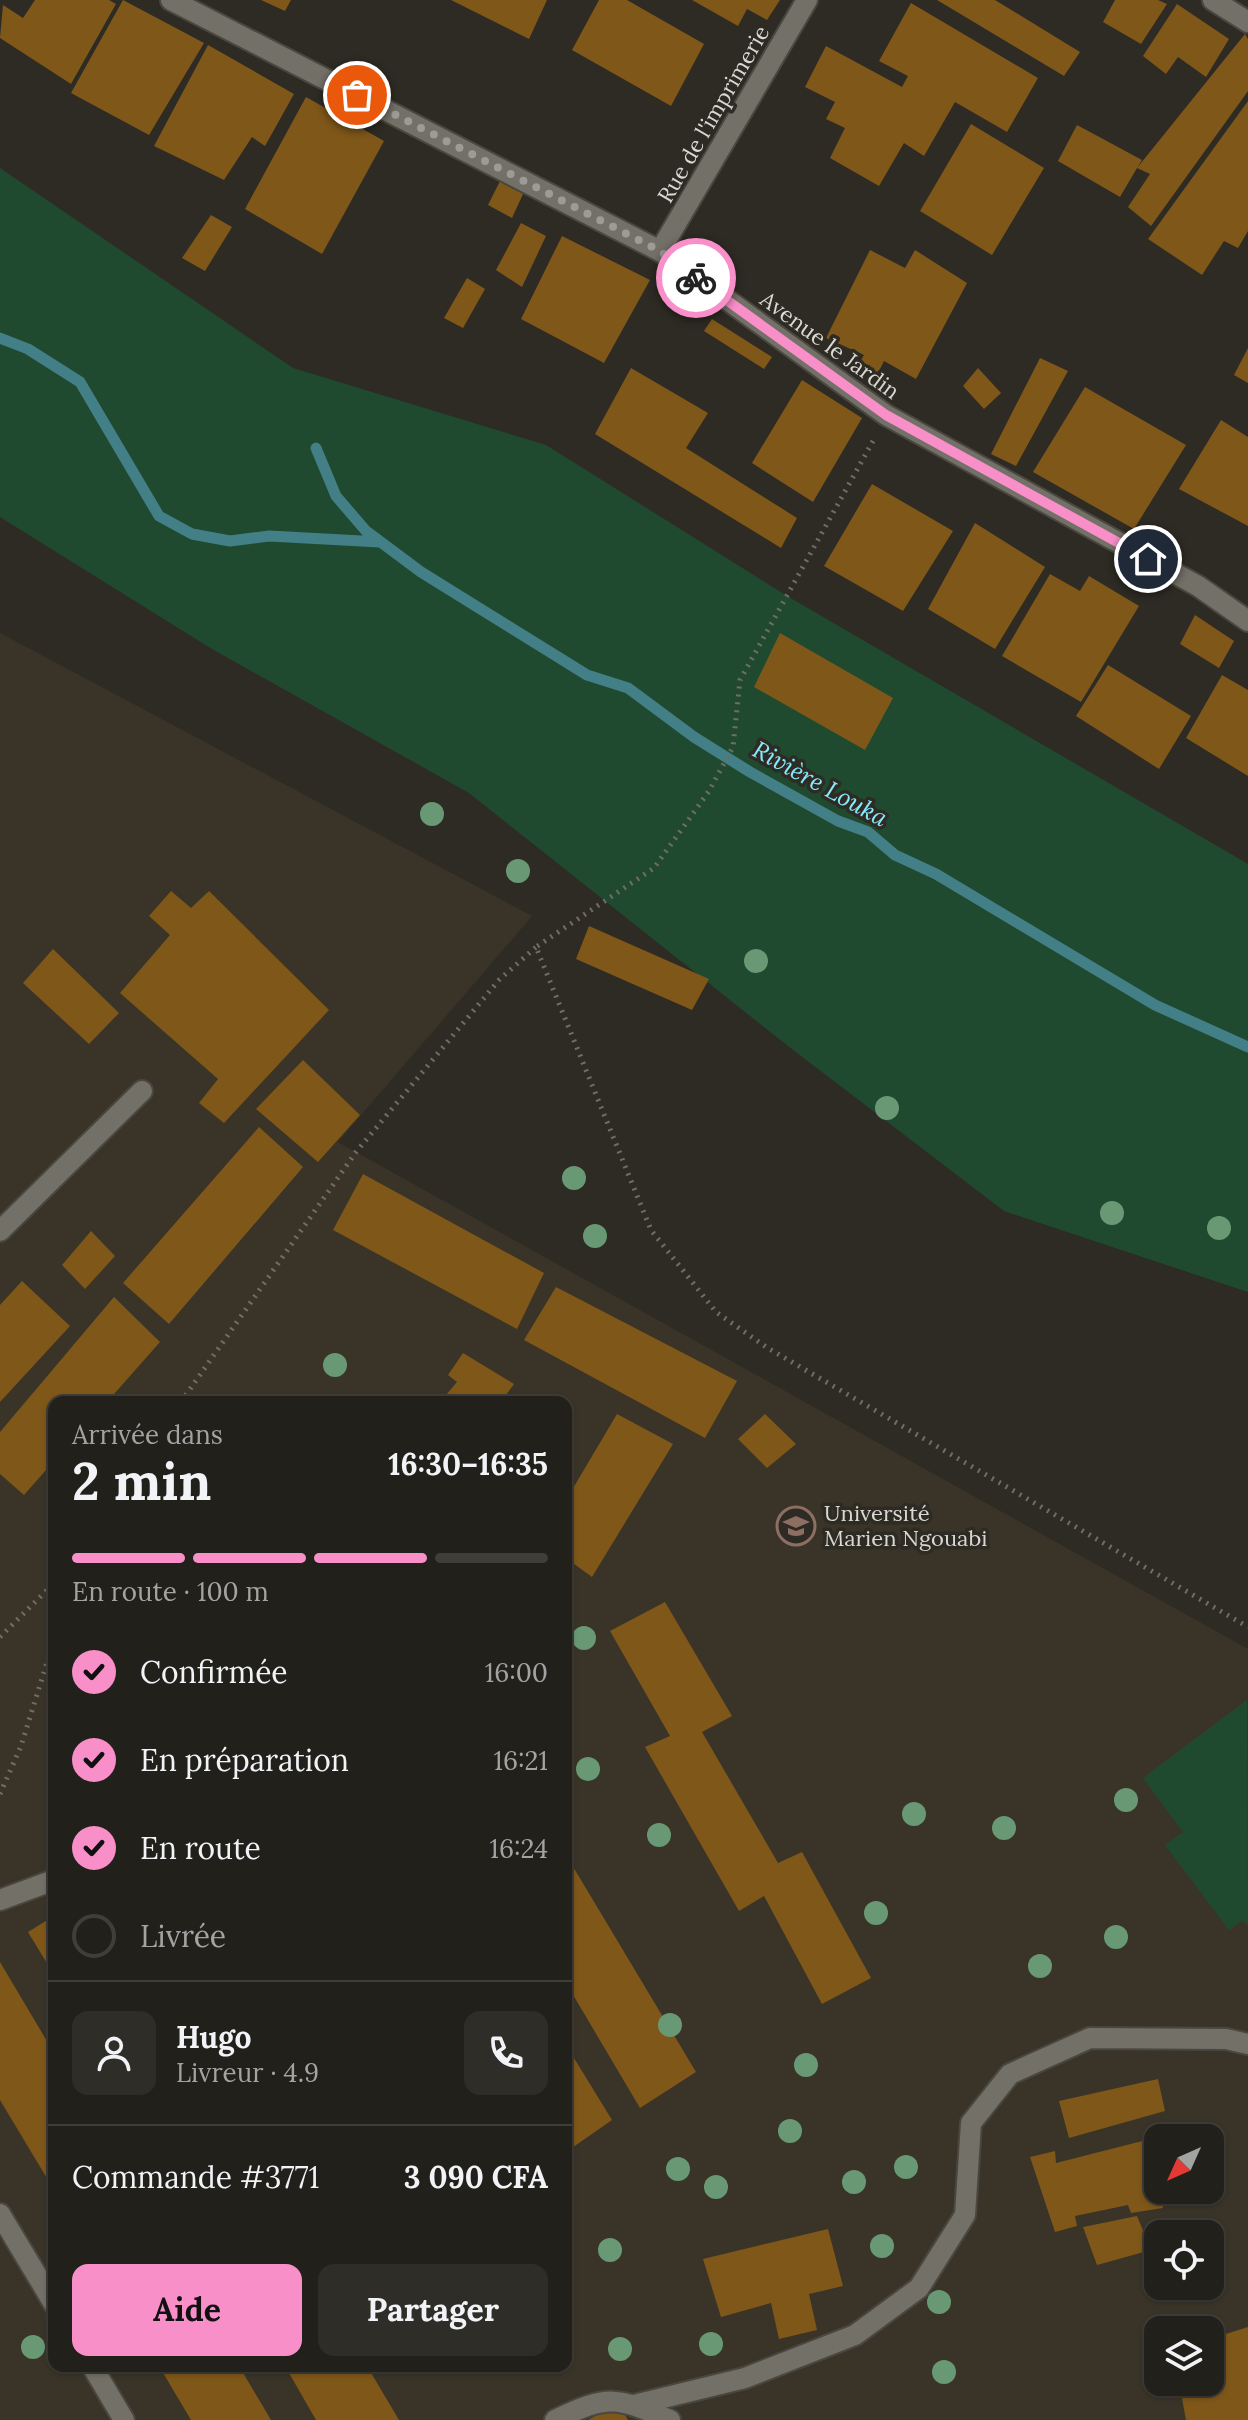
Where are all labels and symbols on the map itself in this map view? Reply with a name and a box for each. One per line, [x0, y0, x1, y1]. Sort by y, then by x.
street label: Rue de l'imprimerie [651, 20, 775, 208]
pin [323, 61, 391, 129]
courier [656, 238, 736, 318]
street label: Avenue le Jardin [754, 284, 905, 405]
pin [1114, 525, 1182, 593]
water label: Rivière Louka [747, 734, 894, 834]
place label: Université Marien Ngouabi [824, 1499, 987, 1552]
school or university icon: Université Marien Ngouabi [775, 1505, 817, 1547]
north arrow [1144, 2124, 1224, 2204]

